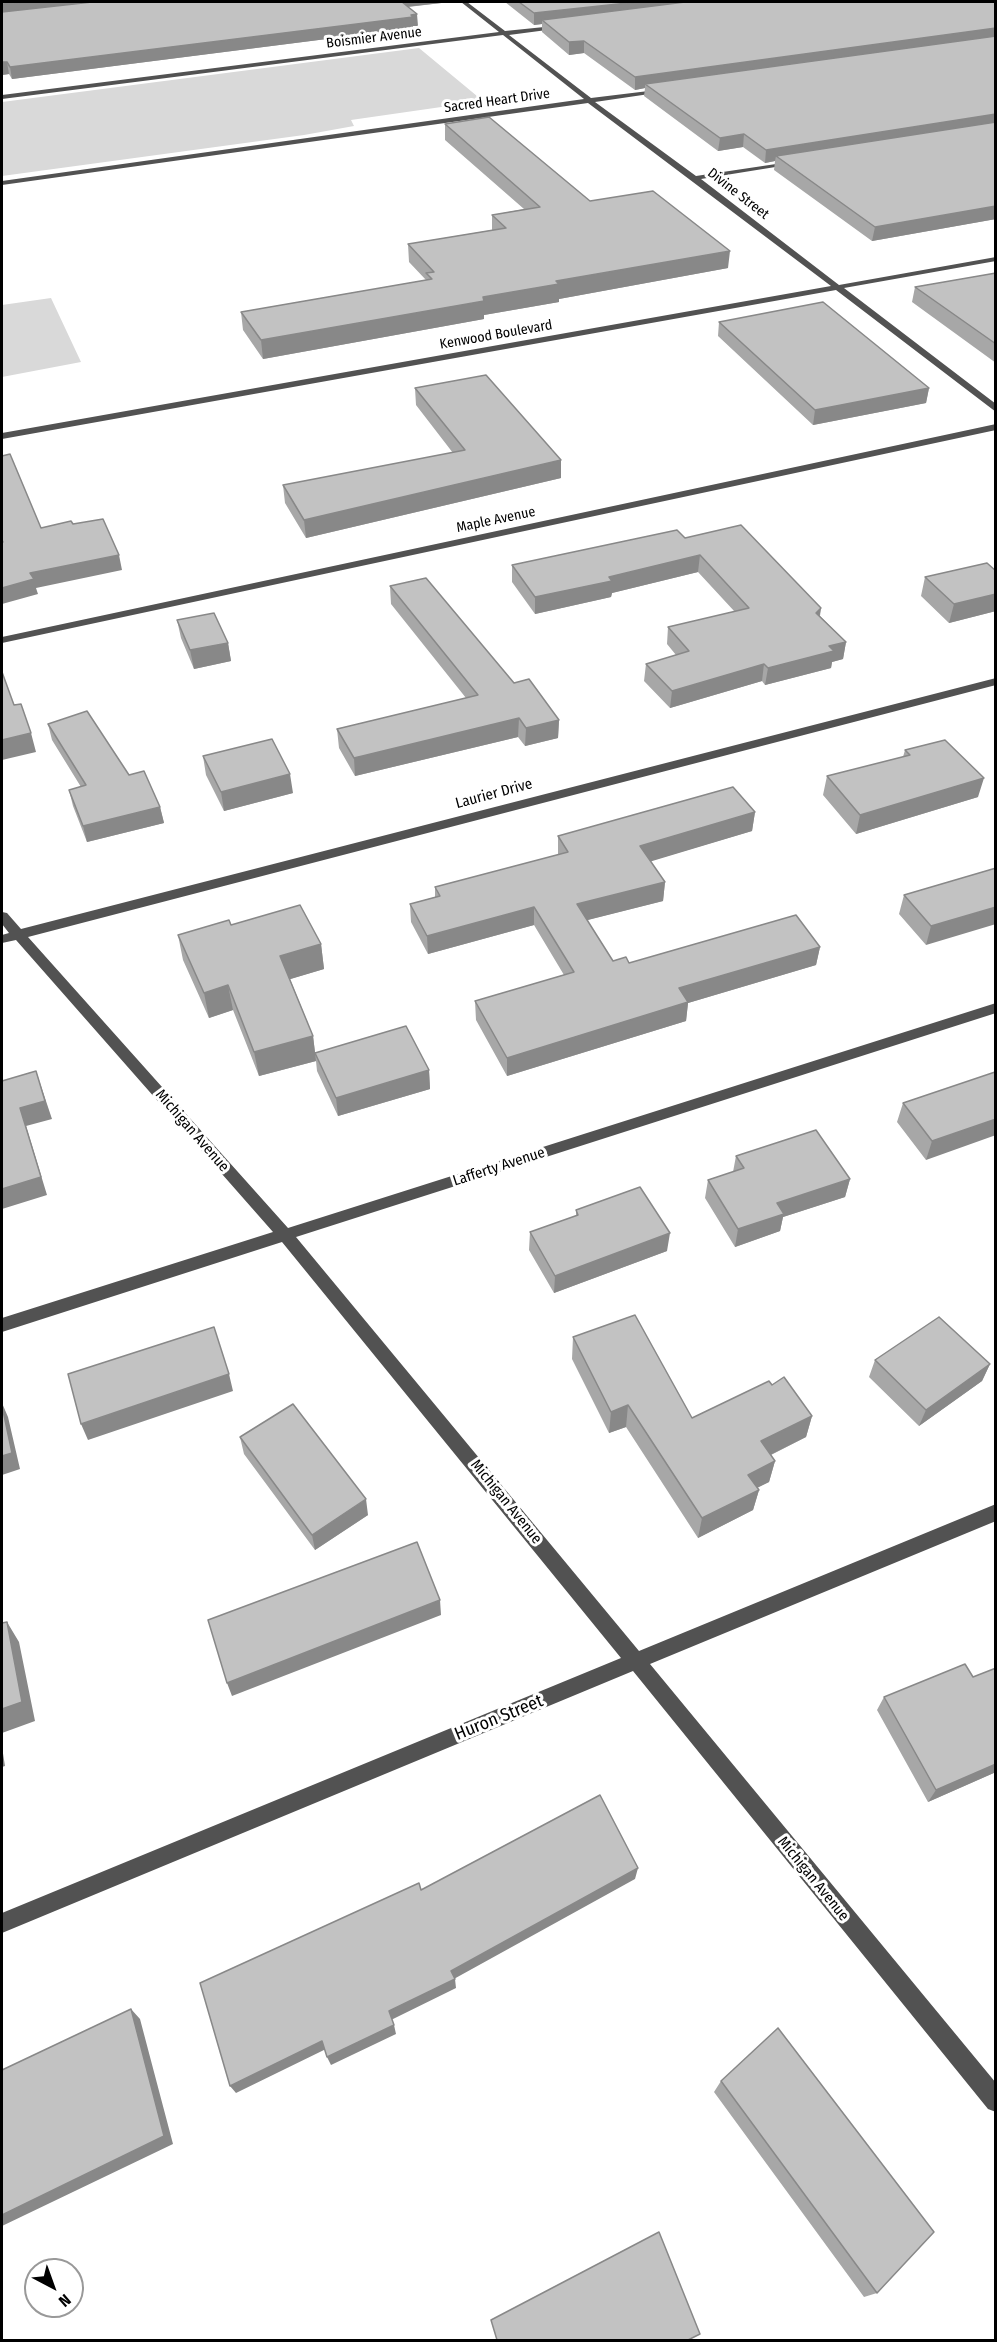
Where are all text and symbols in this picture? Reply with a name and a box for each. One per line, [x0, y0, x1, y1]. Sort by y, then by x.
street label: Boismier Avenue [325, 24, 423, 52]
street label: Sacred Heart Drive [443, 85, 551, 117]
street label: Divine Street [704, 165, 772, 223]
street label: Kenwood Boulevard [438, 317, 554, 353]
street label: Maple Avenue [455, 503, 537, 537]
street label: Laurier Drive [454, 775, 534, 813]
street label: Michigan Avenue [151, 1086, 233, 1176]
street label: Lafferty Avenue [451, 1144, 547, 1190]
street label: Michigan Avenue [467, 1456, 545, 1548]
street label: Huron Street [452, 1690, 546, 1746]
street label: Michigan Avenue [774, 1833, 852, 1925]
north arrow [24, 2258, 84, 2318]
text: N [55, 2290, 75, 2311]

